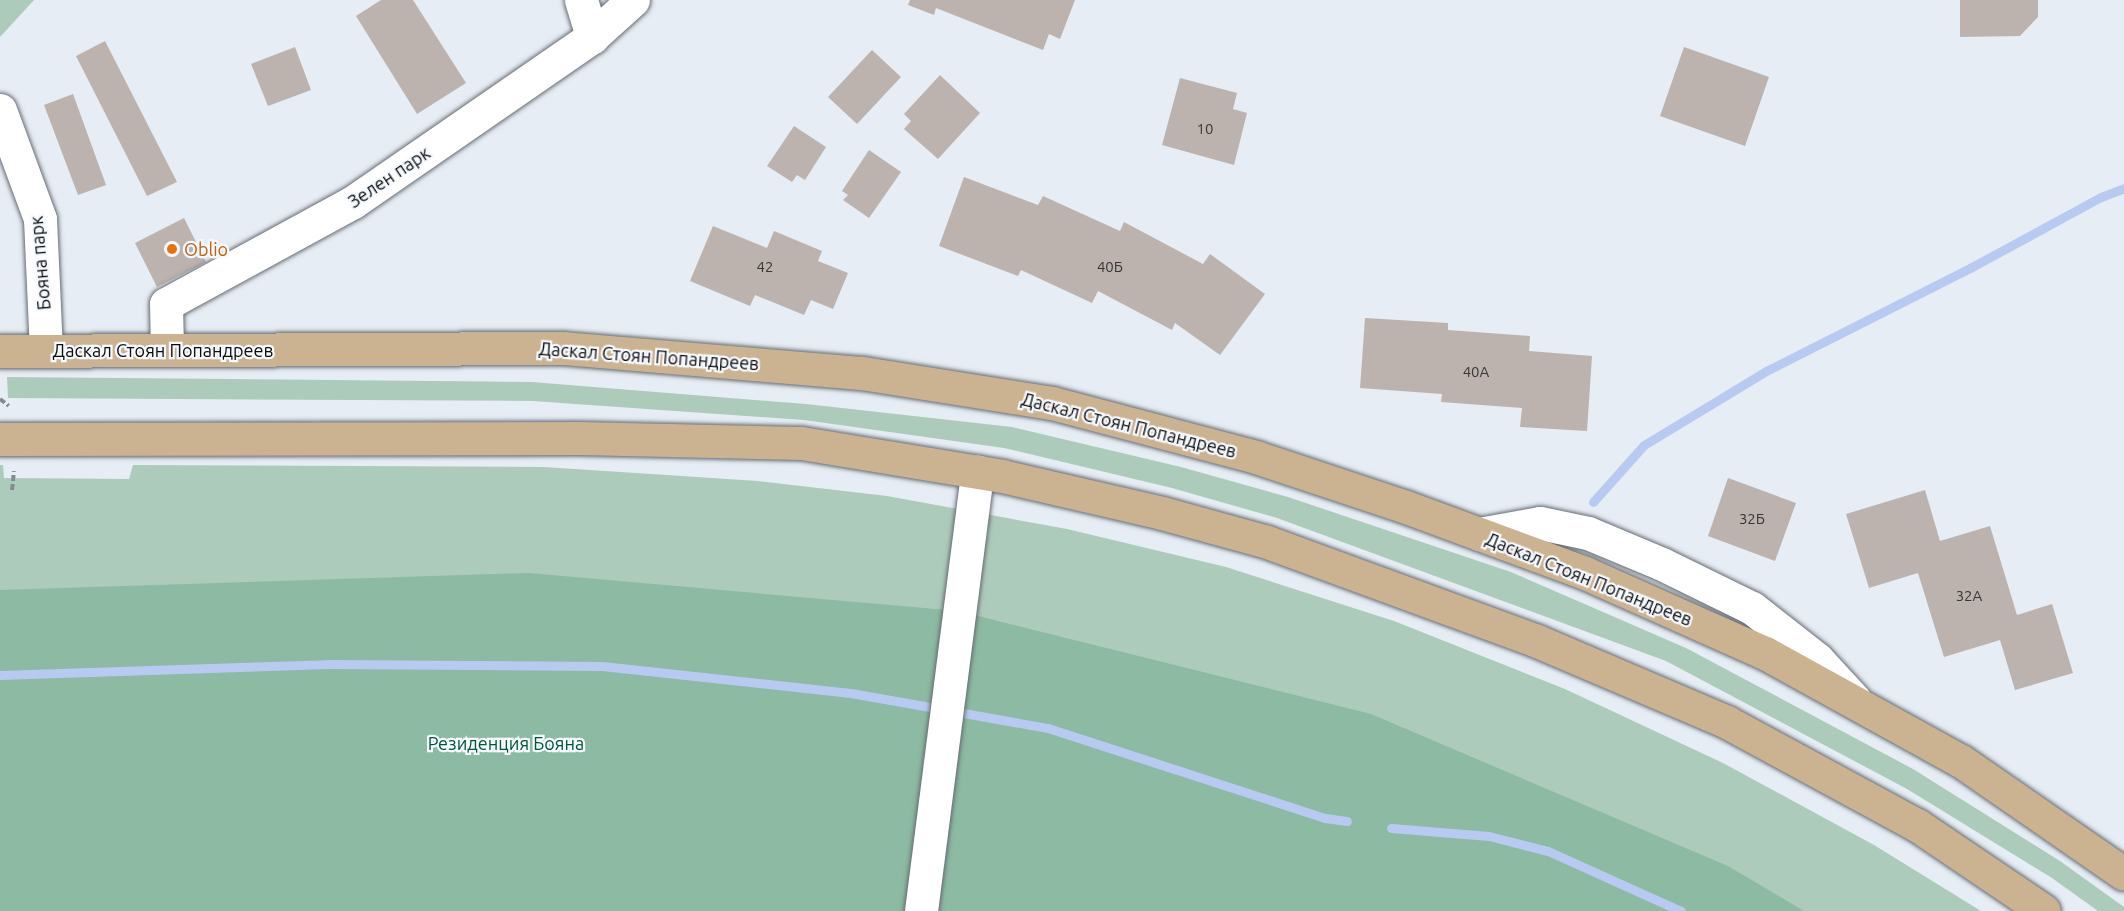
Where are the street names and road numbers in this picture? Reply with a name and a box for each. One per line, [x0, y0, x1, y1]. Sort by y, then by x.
street label: Зелен парк [344, 142, 434, 212]
street label: Бояна парк [25, 215, 55, 311]
street label: Даскал Стоян Попандреев [538, 338, 760, 374]
street label: Даскал Стоян Попандреев [53, 339, 273, 361]
street label: Даскал Стоян Попандреев [1019, 388, 1239, 462]
street label: Даскал Стоян Попандреев [1483, 528, 1695, 630]

